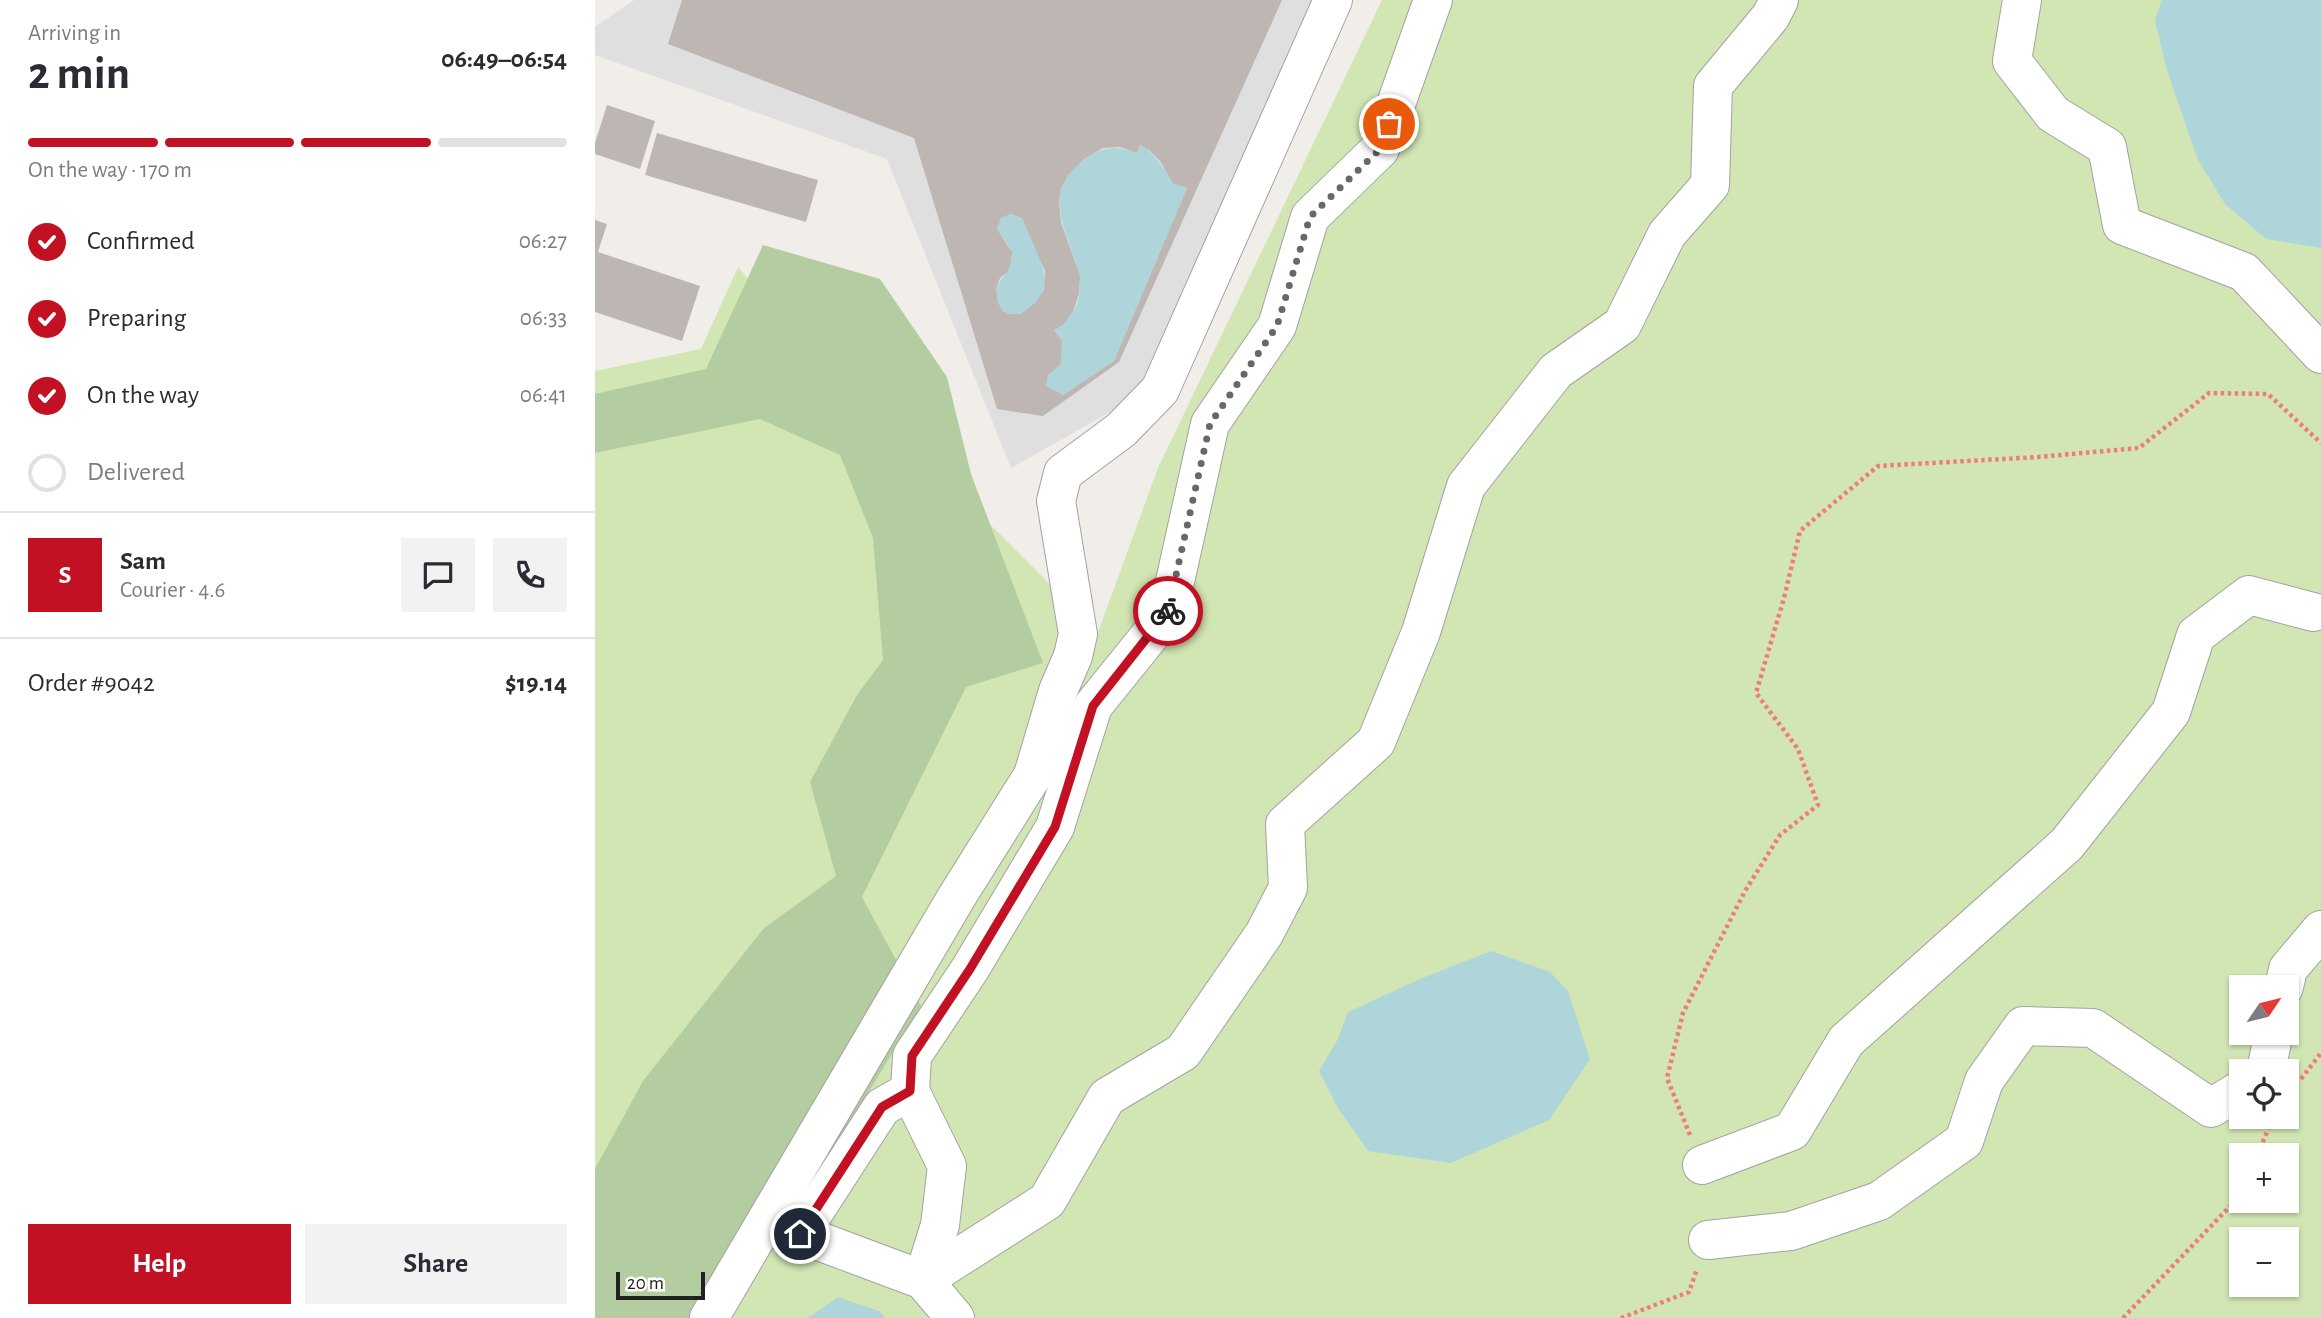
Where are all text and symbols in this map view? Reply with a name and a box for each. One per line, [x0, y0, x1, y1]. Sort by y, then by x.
text: Arriving in [28, 22, 121, 45]
text: 06:49–06:54 [441, 46, 567, 72]
text: 2 min [28, 51, 130, 97]
pin [1359, 94, 1419, 154]
icon: bag [1370, 105, 1408, 143]
text: On the way · 170 m [28, 159, 192, 182]
icon: check [28, 223, 66, 261]
text: Confirmed [87, 228, 195, 254]
text: 06:27 [519, 230, 567, 253]
icon: check [28, 300, 66, 338]
text: Preparing [87, 305, 186, 331]
text: 06:33 [520, 307, 567, 330]
icon: check [28, 377, 66, 415]
text: On the way [87, 382, 199, 408]
text: 06:41 [520, 384, 567, 407]
text: Delivered [87, 459, 185, 485]
button: chat [401, 538, 475, 612]
button: phone [493, 538, 567, 612]
text: Sam [120, 548, 166, 574]
text: S [59, 562, 71, 588]
courier [1133, 576, 1203, 646]
text: Courier · 4.6 [120, 579, 225, 602]
icon: bike [1149, 592, 1187, 630]
text: Order #9042 [28, 670, 155, 696]
text: $19.14 [505, 670, 567, 696]
north arrow [2229, 975, 2299, 1045]
map controls [2229, 975, 2299, 1297]
button: locate [2229, 1059, 2299, 1129]
button: + [2229, 1143, 2299, 1213]
pin [770, 1204, 830, 1264]
icon: home [781, 1215, 819, 1253]
button: Help [28, 1224, 291, 1304]
button: Share [305, 1224, 567, 1304]
button: − [2229, 1227, 2299, 1297]
scale bar [616, 1269, 705, 1301]
text: 20 m [627, 1274, 664, 1293]

